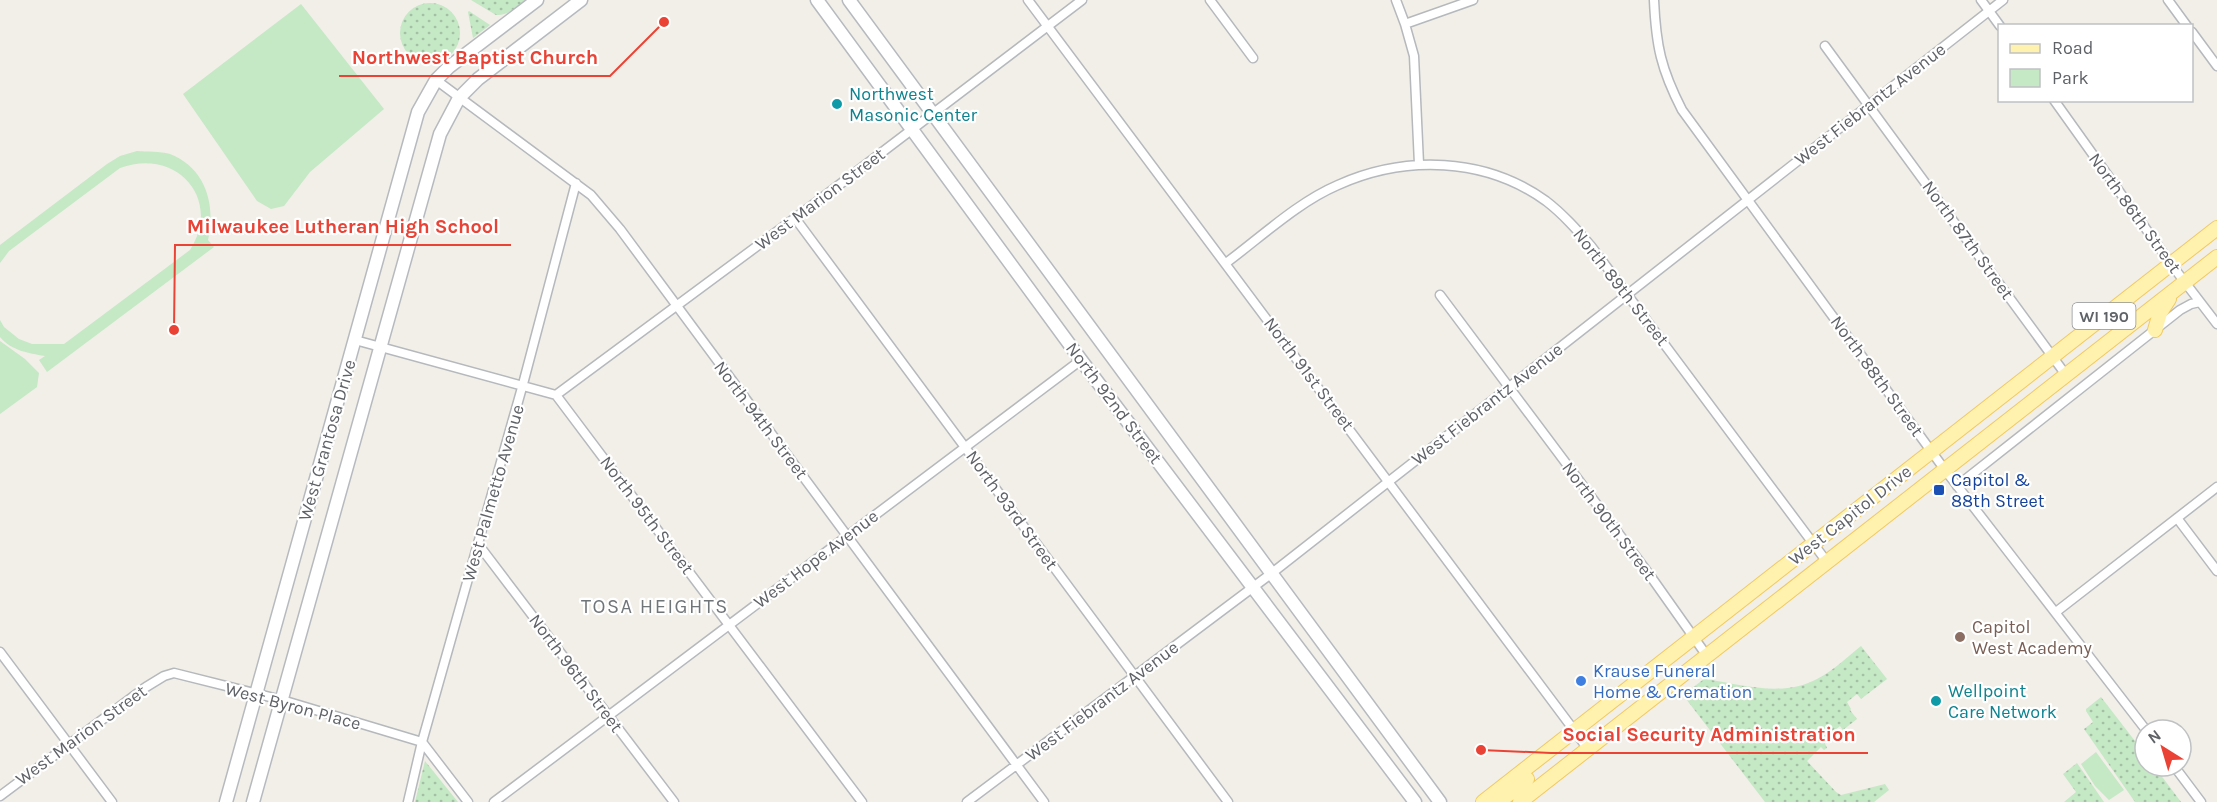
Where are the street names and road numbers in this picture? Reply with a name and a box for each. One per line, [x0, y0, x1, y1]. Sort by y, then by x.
street label: West Fiebrantz Avenue [1790, 38, 1950, 170]
street label: West Marion Street [751, 143, 889, 255]
street label: North 86th Street [2084, 149, 2186, 278]
street label: North 87th Street [1918, 176, 2019, 304]
street label: North 89th Street [1568, 224, 1674, 350]
road number: WI 190 [2072, 303, 2136, 329]
street label: North 88th Street [1826, 311, 1928, 441]
street label: North 91st Street [1259, 313, 1359, 435]
street label: North 92nd Street [1061, 338, 1167, 468]
street label: West Fiebrantz Avenue [1407, 338, 1567, 470]
street label: West Grantosa Drive [293, 357, 361, 523]
street label: North 94th Street [709, 357, 813, 484]
street label: West Palmetto Avenue [457, 402, 529, 584]
street label: North 93rd Street [961, 446, 1063, 574]
street label: North 95th Street [595, 451, 699, 579]
street label: North 90th Street [1557, 457, 1661, 585]
street label: West Capitol Drive [1784, 460, 1916, 570]
street label: West Hope Avenue [749, 505, 883, 613]
street label: North 96th Street [524, 609, 628, 737]
street label: West Fiebrantz Avenue [1021, 636, 1183, 766]
street label: West Byron Place [223, 677, 363, 735]
street label: West Marion Street [11, 680, 151, 790]

